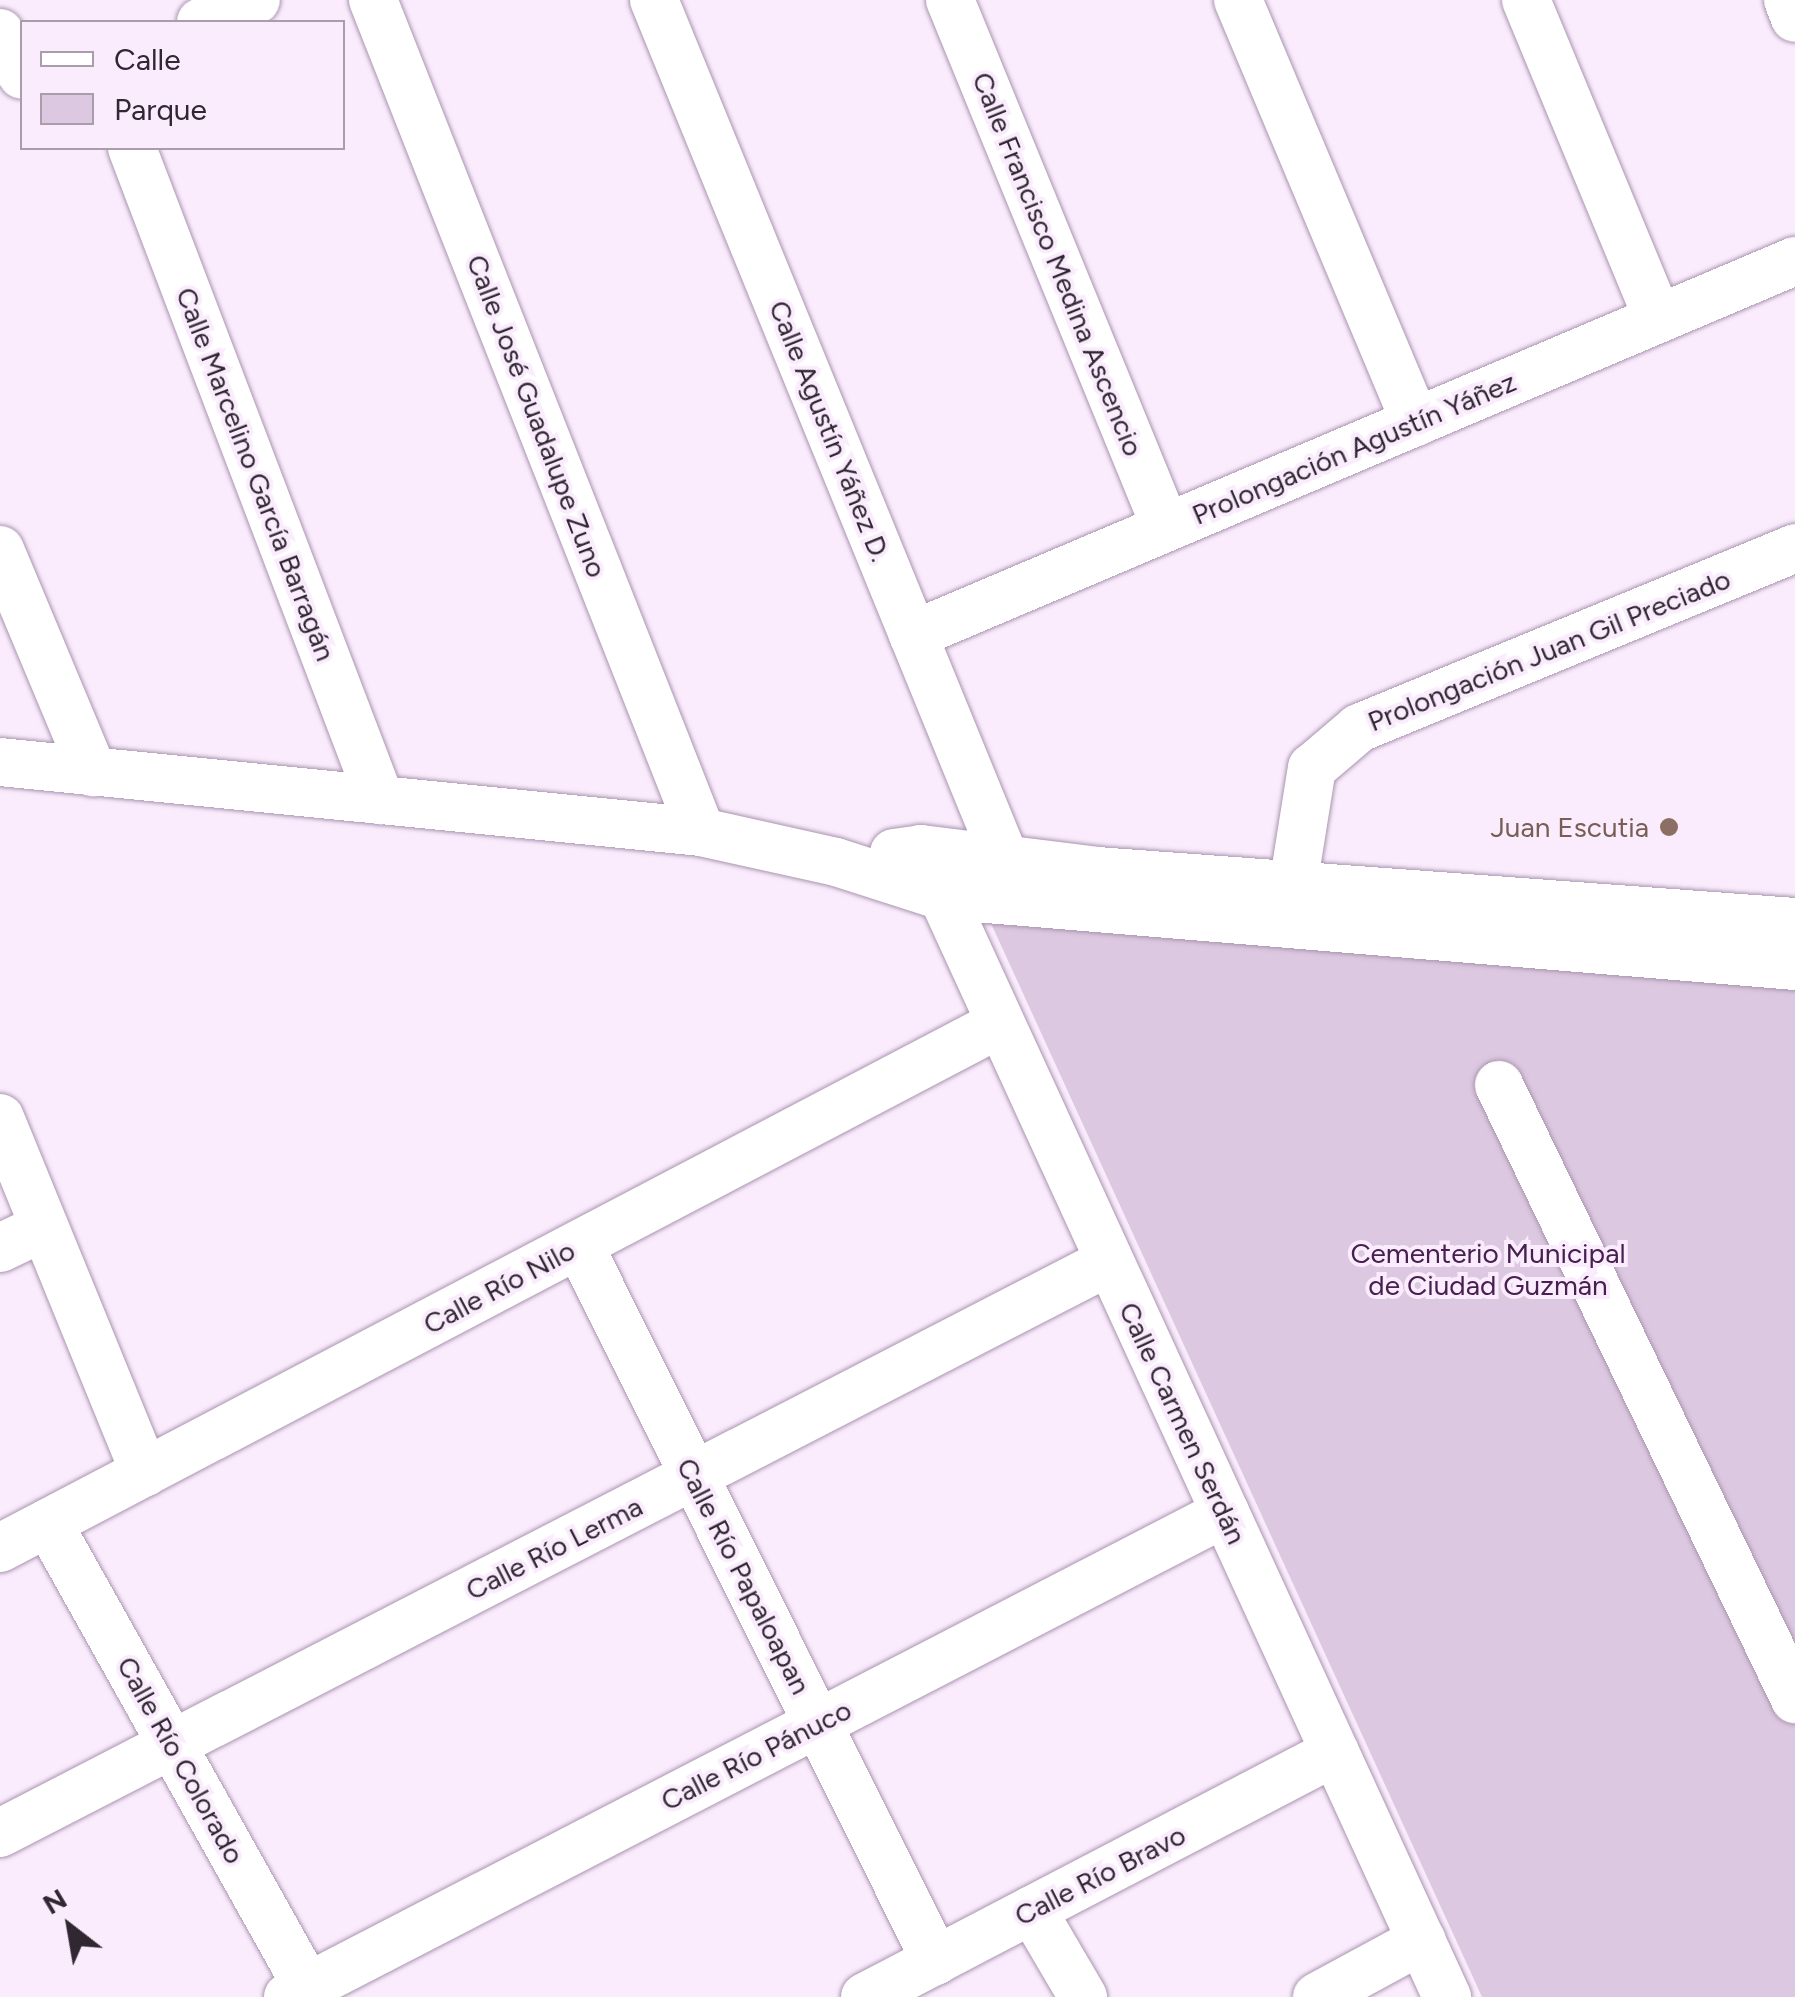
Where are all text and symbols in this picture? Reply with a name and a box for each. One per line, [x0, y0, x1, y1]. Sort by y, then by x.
legend [20, 20, 345, 150]
text: Calle [114, 41, 181, 78]
street label: Calle Francisco Medina Ascencio [965, 67, 1151, 461]
text: Parque [114, 91, 207, 128]
street label: Calle José Guadalupe Zuno [460, 250, 614, 582]
street label: Calle Marcelino García Barragán [169, 283, 343, 665]
street label: Calle Agustín Yáñez D. [762, 296, 898, 566]
street label: Prolongación Agustín Yáñez [1187, 364, 1521, 532]
street label: Prolongación Juan Gil Preciado [1363, 562, 1735, 738]
place label: Juan Escutia [1490, 810, 1649, 844]
marker: Juan Escutia [1658, 816, 1680, 838]
street label: Calle Río Nilo [418, 1233, 580, 1341]
park label: Cementerio Municipal de Ciudad Guzmán [1350, 1236, 1626, 1302]
street label: Calle Carmen Serdán [1112, 1297, 1254, 1549]
street label: Calle Río Papaloapan [670, 1452, 818, 1700]
street label: Calle Río Lerma [460, 1489, 648, 1607]
street label: Calle Río Colorado [110, 1651, 252, 1869]
street label: Calle Río Pánuco [655, 1693, 857, 1817]
street label: Calle Río Bravo [1009, 1818, 1191, 1932]
north arrow [20, 1877, 120, 1977]
text: N [37, 1881, 73, 1921]

